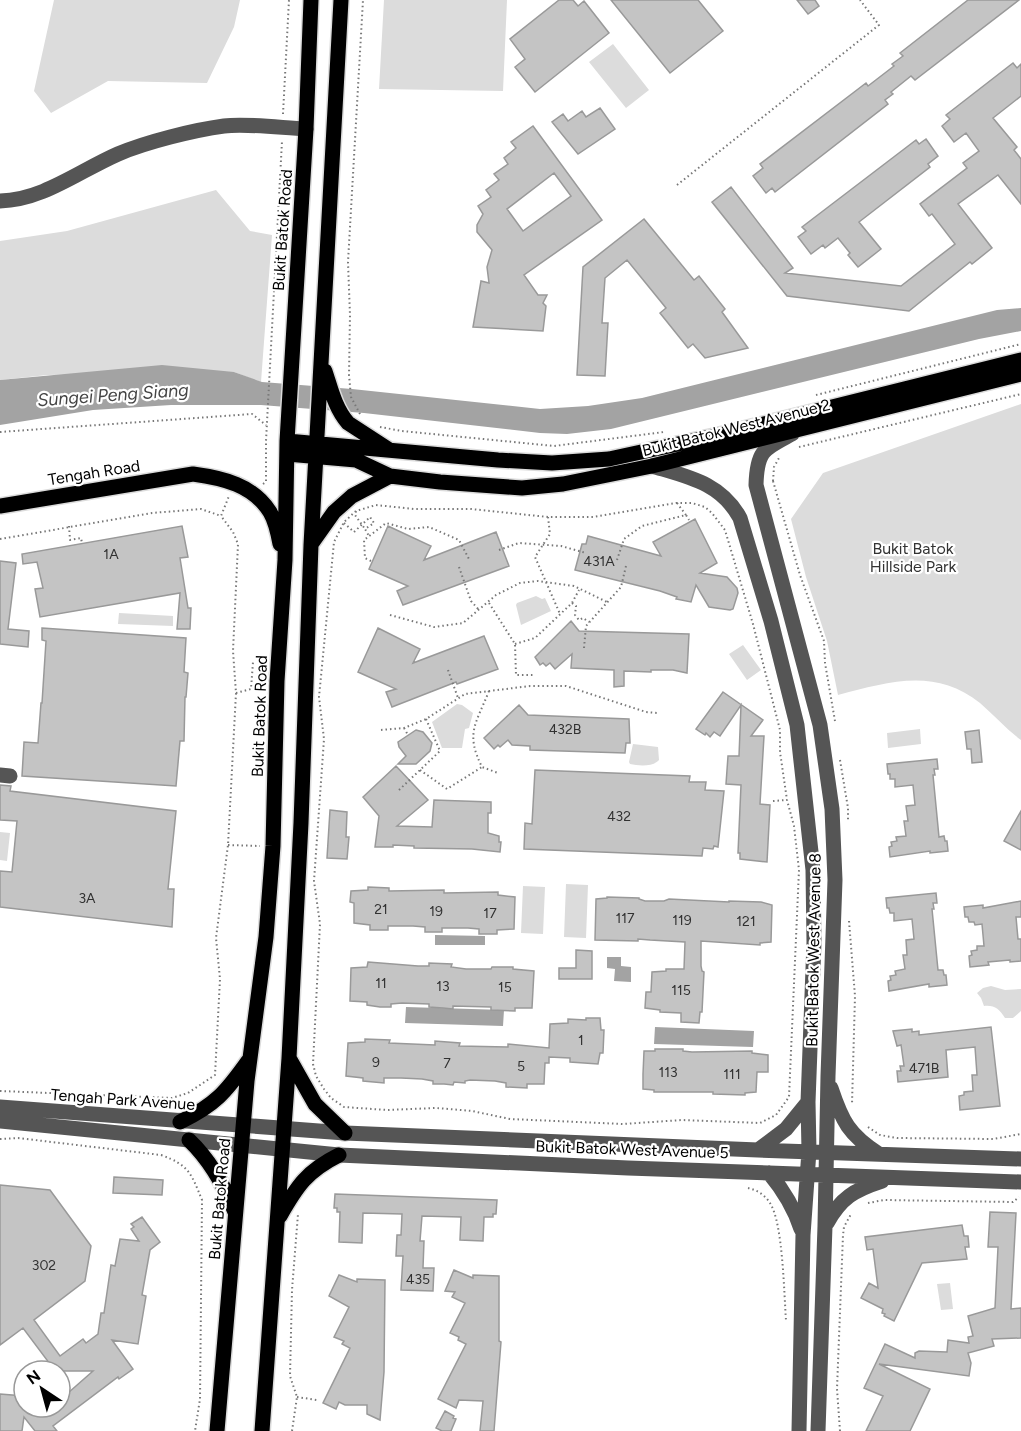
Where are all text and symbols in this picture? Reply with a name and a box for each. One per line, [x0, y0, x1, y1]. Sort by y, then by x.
street label: Bukit Batok Road [269, 169, 296, 292]
water label: Sungei Peng Siang [37, 379, 190, 411]
street label: Bukit Batok West Avenue 2 [640, 395, 832, 460]
street label: Tengah Road [47, 456, 141, 489]
park label: Bukit Batok Hillside Park [870, 539, 956, 576]
house number: 1A [103, 546, 119, 563]
house number: 431A [583, 553, 615, 570]
street label: Bukit Batok Road [248, 655, 271, 777]
house number: 432B [549, 721, 581, 738]
house number: 432 [607, 808, 631, 825]
street label: Bukit Batok West Avenue 8 [802, 853, 825, 1047]
house number: 3A [78, 890, 96, 907]
house number: 21 [374, 901, 388, 918]
house number: 19 [429, 903, 443, 920]
house number: 17 [483, 905, 497, 922]
house number: 117 [615, 910, 635, 927]
house number: 119 [672, 912, 692, 929]
house number: 121 [736, 913, 756, 930]
house number: 11 [375, 975, 387, 992]
house number: 13 [436, 978, 450, 995]
house number: 15 [498, 979, 512, 996]
house number: 115 [671, 982, 691, 999]
house number: 1 [578, 1032, 584, 1049]
house number: 9 [372, 1054, 380, 1071]
house number: 7 [443, 1055, 451, 1072]
house number: 5 [517, 1058, 525, 1075]
house number: 471B [909, 1060, 939, 1077]
house number: 113 [658, 1064, 678, 1081]
house number: 111 [723, 1066, 741, 1083]
street label: Tengah Park Avenue [50, 1085, 196, 1114]
street label: Bukit Batok Road [205, 1137, 234, 1261]
street label: Bukit Batok West Avenue 5 [535, 1137, 729, 1162]
house number: 302 [32, 1257, 56, 1274]
house number: 435 [406, 1271, 430, 1288]
north arrow [12, 1359, 72, 1419]
text: N [23, 1366, 44, 1389]

